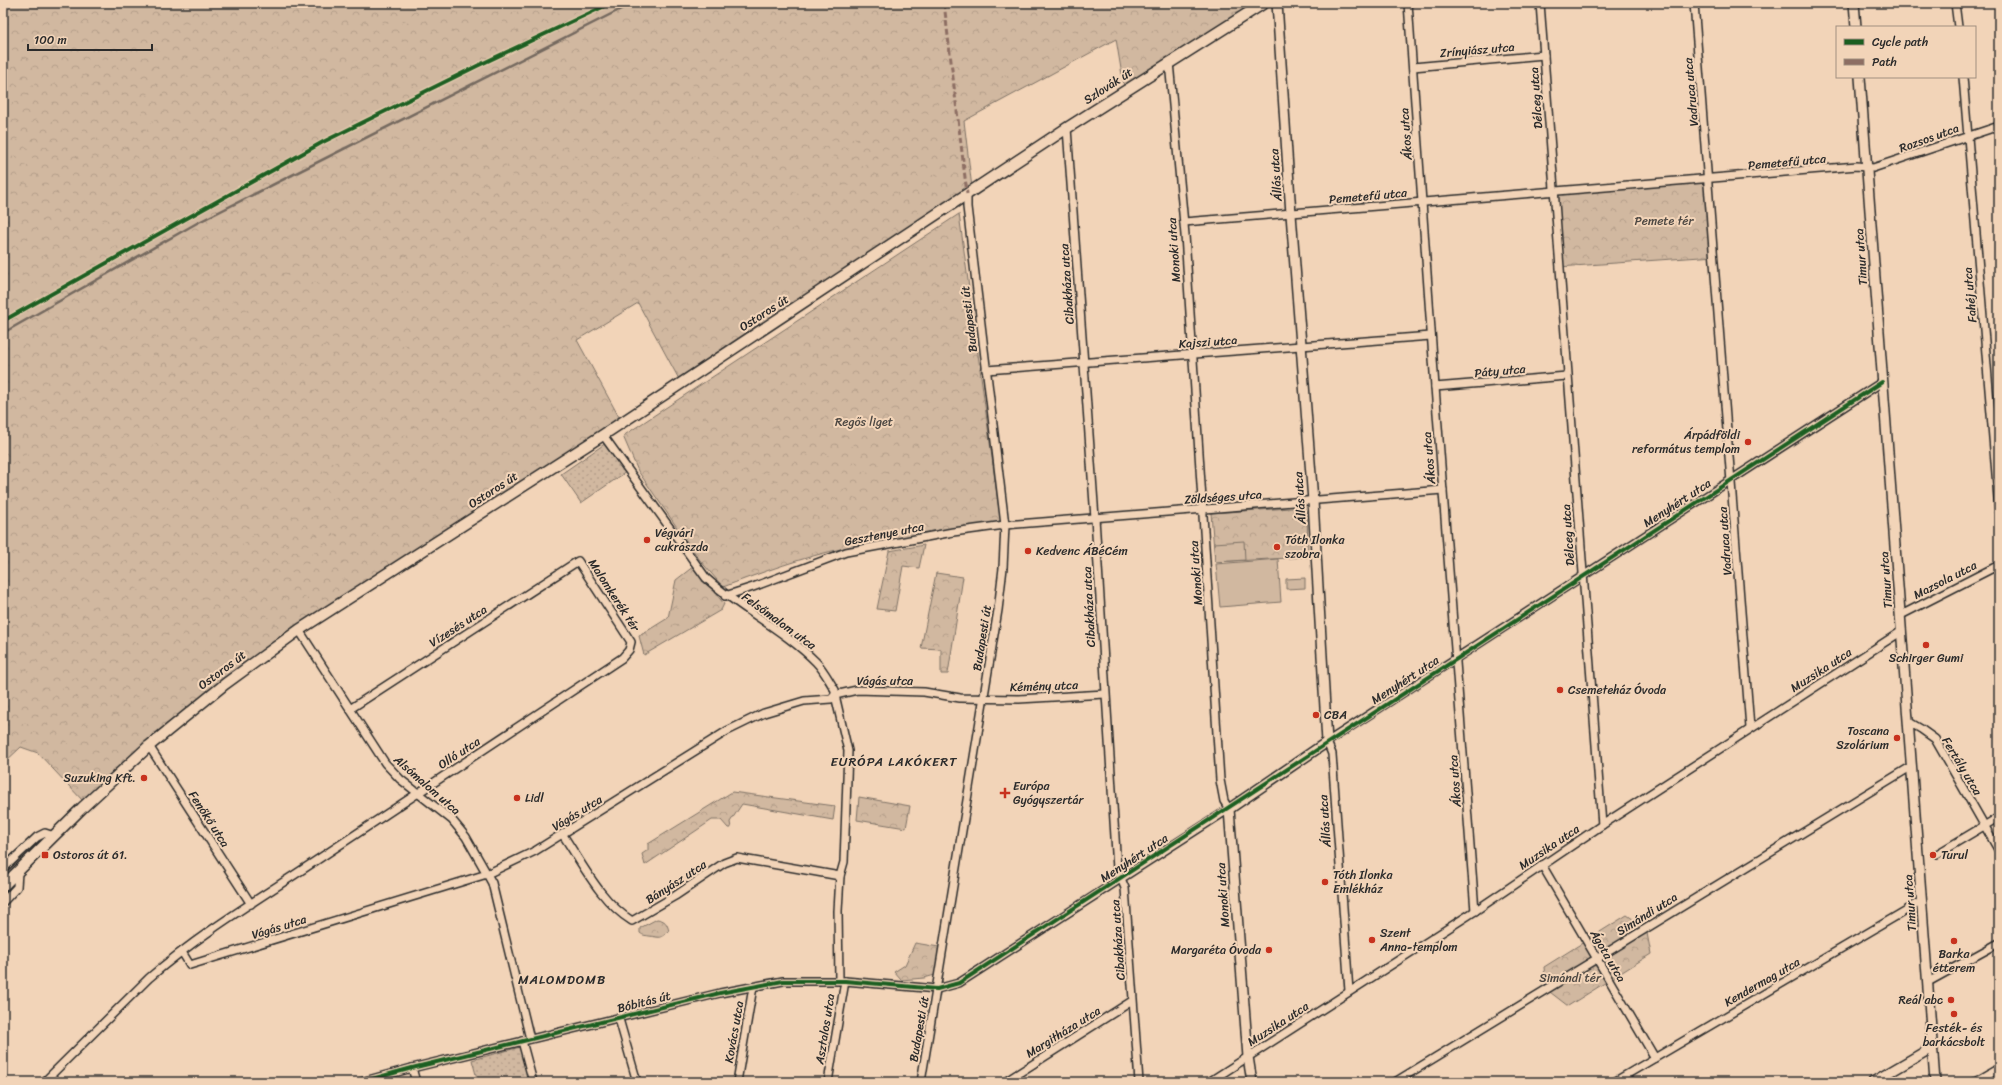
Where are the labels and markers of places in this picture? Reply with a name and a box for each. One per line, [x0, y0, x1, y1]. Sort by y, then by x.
place label: Árpádföldi református templom [1632, 424, 1741, 460]
marker: Árpádföldi református templom [1743, 437, 1753, 447]
place label: Végvári cukrászda [655, 522, 708, 558]
place label: Tóth Ilonka szobra [1284, 529, 1345, 565]
marker: Végvári cukrászda [642, 535, 652, 545]
place label: Kedvenc ÁBéCém [1036, 540, 1128, 562]
marker: Tóth Ilonka szobra [1272, 542, 1282, 552]
marker: Kedvenc ÁBéCém [1023, 546, 1033, 556]
marker: Schirger Gumi [1921, 640, 1931, 650]
place label: Schirger Gumi [1889, 647, 1964, 669]
place label: Csemeteház Óvoda [1568, 679, 1667, 701]
marker: Csemeteház Óvoda [1555, 685, 1565, 695]
place label: CBA [1324, 704, 1347, 726]
marker: CBA [1311, 710, 1321, 720]
place label: Toscana Szolárium [1836, 720, 1889, 756]
marker: Toscana Szolárium [1892, 733, 1902, 743]
place label: Suzuking Kft. [63, 767, 136, 789]
marker: Suzuking Kft. [139, 773, 149, 783]
place label: Európa Gyógyszertár [1013, 775, 1085, 811]
place label: Lidl [525, 787, 544, 809]
marker: Európa Gyógyszertár [1000, 788, 1010, 798]
marker: Lidl [512, 793, 522, 803]
place label: Ostoros út 61. [53, 844, 128, 866]
place label: Turul [1941, 844, 1968, 866]
marker: Ostoros út 61. [40, 850, 50, 860]
marker: Turul [1928, 850, 1938, 860]
place label: Tóth Ilonka Emlékház [1333, 864, 1393, 900]
marker: Tóth Ilonka Emlékház [1320, 877, 1330, 887]
place label: Szent Anna-templom [1379, 922, 1458, 958]
marker: Szent Anna-templom [1367, 935, 1377, 945]
marker: Barka étterem [1949, 936, 1959, 946]
place label: Margaréta Óvoda [1171, 939, 1262, 961]
place label: Barka étterem [1933, 943, 1975, 979]
marker: Margaréta Óvoda [1264, 945, 1274, 955]
place label: Reál abc [1899, 989, 1943, 1011]
marker: Reál abc [1946, 995, 1956, 1005]
marker: Festék- és barkácsbolt [1949, 1009, 1959, 1019]
place label: Festék- és barkácsbolt [1923, 1017, 1985, 1053]

